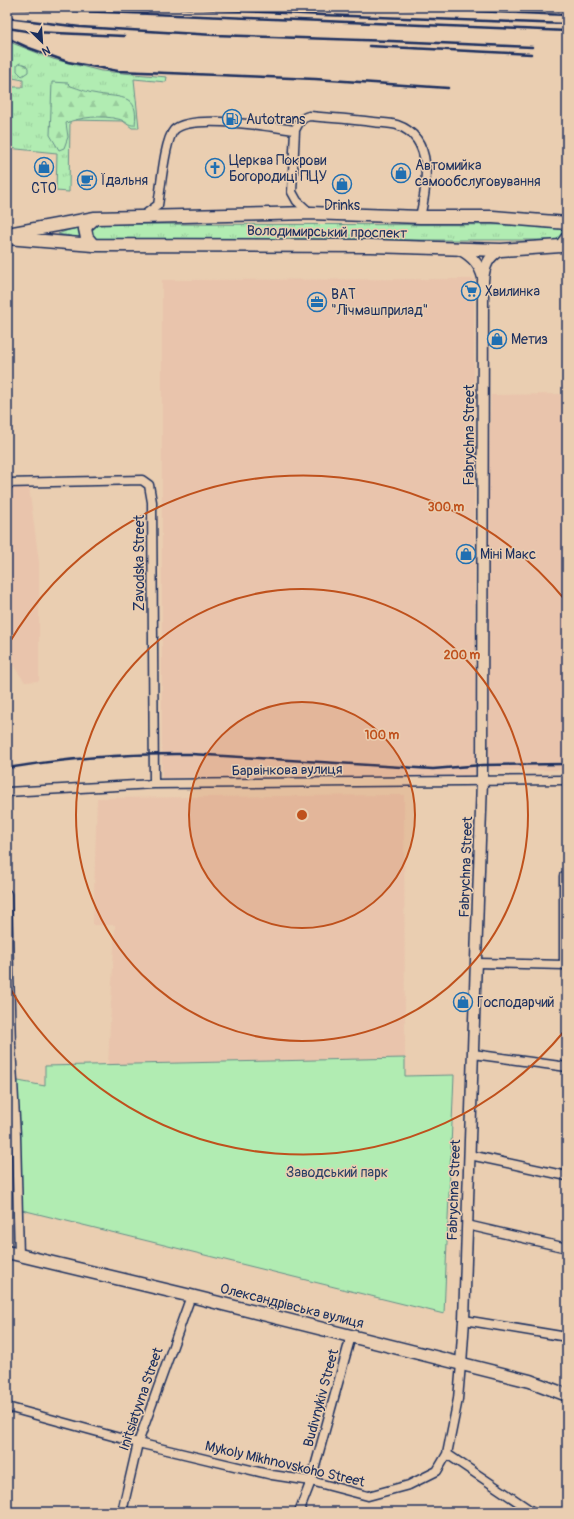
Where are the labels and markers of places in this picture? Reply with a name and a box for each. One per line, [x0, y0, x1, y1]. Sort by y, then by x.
fuel station icon: Autotrans [221, 108, 243, 130]
place label: Autotrans [246, 111, 306, 128]
place label: Церква Покрови Богородиці ПЦУ [229, 152, 328, 185]
shop icon: СТО [33, 156, 55, 178]
church icon: Церква Покрови Богородиці ПЦУ [204, 157, 226, 179]
place label: Автомийка самообслуговування [415, 157, 540, 190]
shop icon: Автомийка самообслуговування [390, 162, 412, 184]
cafe icon: Їдальня [76, 169, 98, 191]
place label: Їдальня [101, 172, 148, 189]
shop icon: Drinks [331, 173, 353, 195]
place label: СТО [31, 180, 57, 197]
place label: Drinks [324, 197, 361, 214]
supermarket icon: Хвилинка [460, 280, 482, 302]
place label: Хвилинка [485, 283, 540, 300]
place label: ВАТ "Лічмашприлад" [331, 286, 428, 319]
office icon: ВАТ "Лічмашприлад" [306, 291, 328, 313]
shop icon: Метиз [486, 328, 508, 350]
place label: Метиз [511, 331, 548, 348]
shop icon: Міні Макс [455, 543, 477, 565]
place label: Міні Макс [480, 546, 536, 563]
centre of rings [295, 808, 309, 822]
shop icon: Господарчий [452, 991, 474, 1013]
place label: Господарчий [477, 994, 555, 1011]

